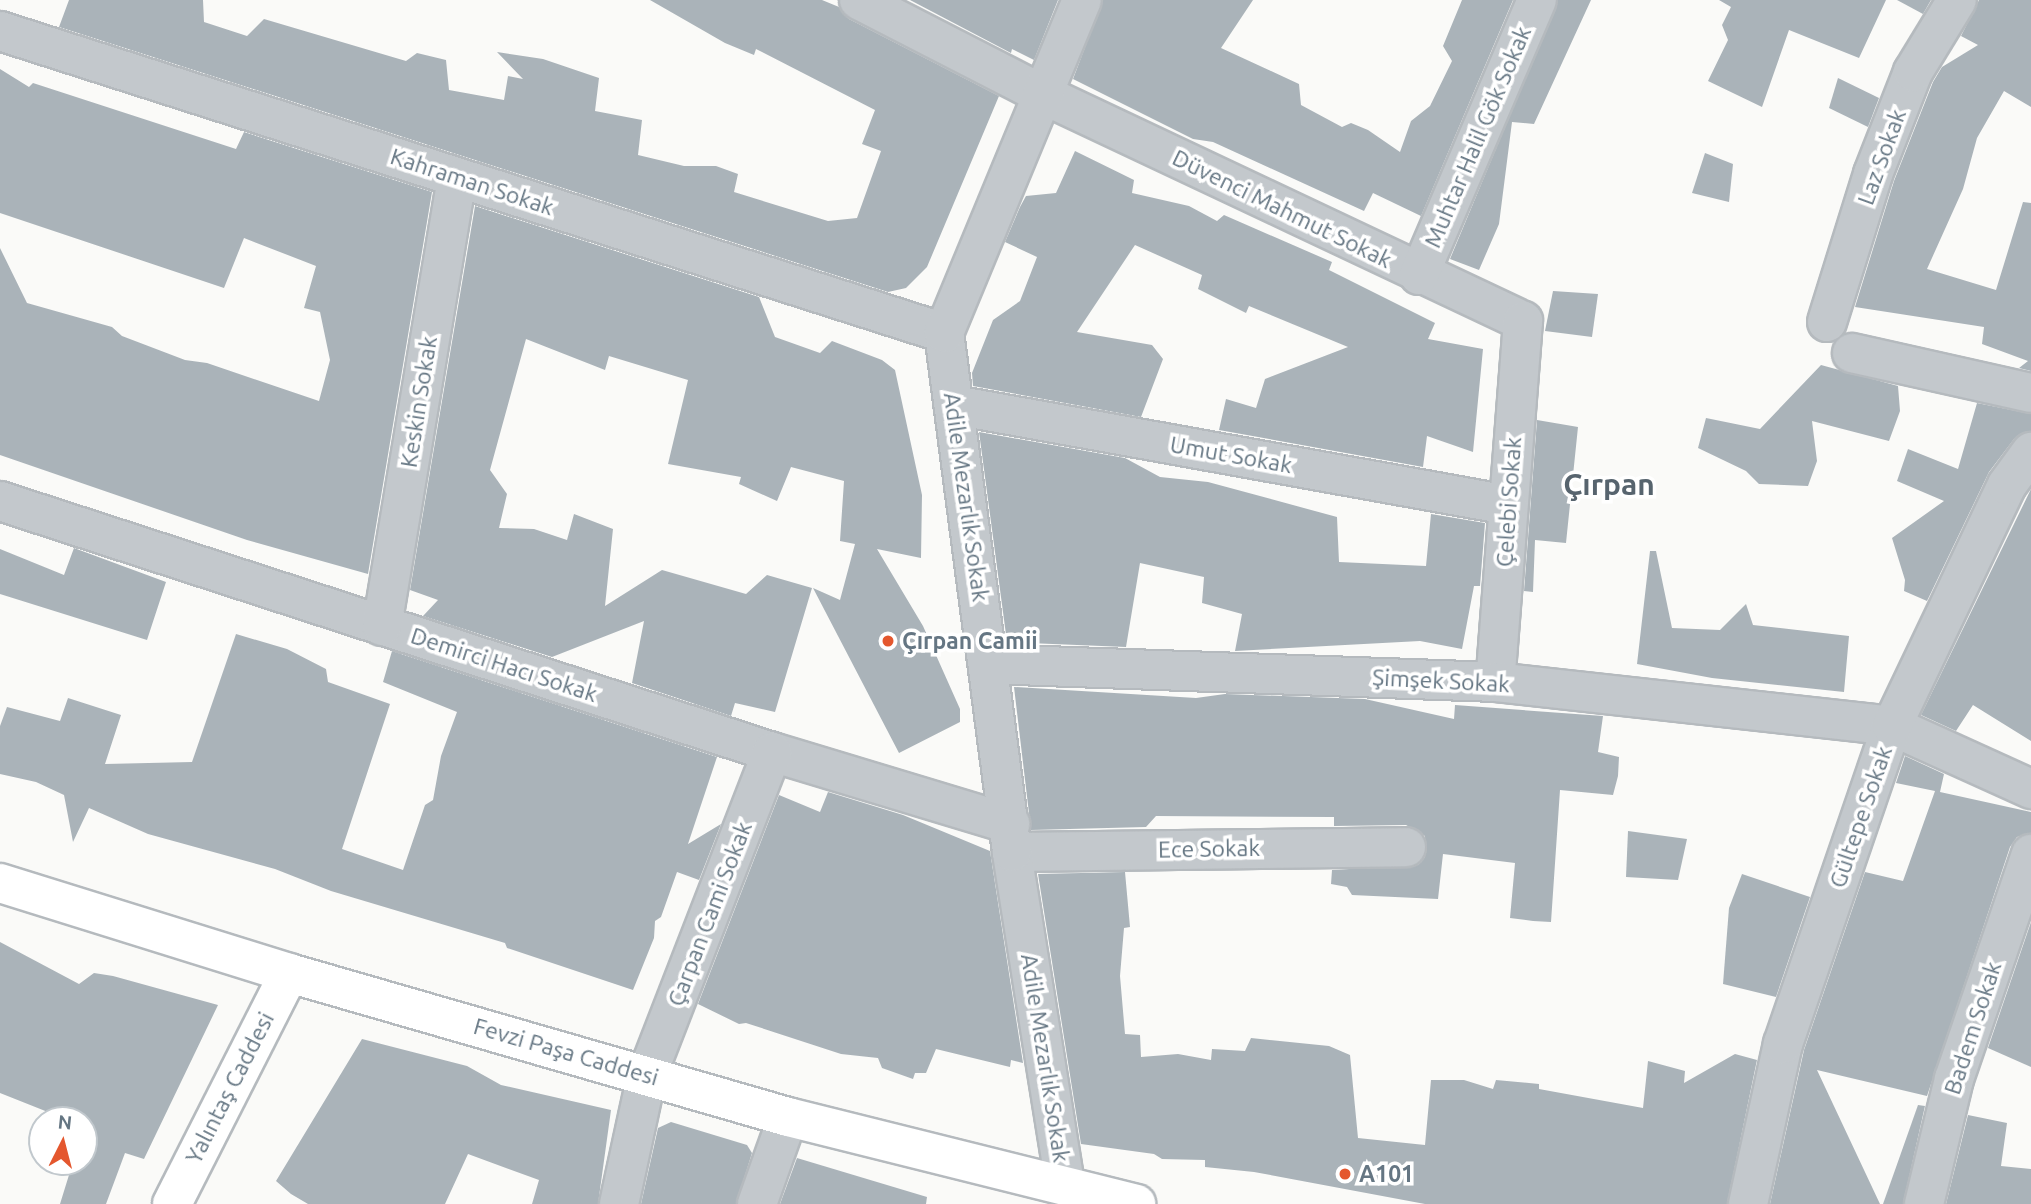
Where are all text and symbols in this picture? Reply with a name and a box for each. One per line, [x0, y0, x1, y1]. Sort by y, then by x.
street label: Muhtar Halil Gök Sokak [1419, 22, 1537, 252]
street label: Laz Sokak [1852, 105, 1912, 209]
street label: Kahraman Sokak [387, 143, 557, 221]
street label: Düvenci Mahmut Sokak [1168, 144, 1396, 274]
street label: Keskin Sokak [395, 334, 443, 470]
street label: Adile Mezarlık Sokak [938, 391, 994, 603]
street label: Umut Sokak [1168, 431, 1294, 479]
street label: Çelebi Sokak [1491, 436, 1527, 568]
district label: Çırpan [1563, 466, 1655, 502]
street label: Demirci Hacı Sokak [407, 622, 601, 708]
place label: Çırpan Camii [902, 627, 1038, 655]
marker: Çırpan Camii [880, 633, 896, 649]
street label: Şimşek Sokak [1372, 664, 1510, 698]
street label: Gültepe Sokak [1824, 743, 1898, 891]
street label: Çarpan Cami Sokak [662, 818, 758, 1010]
street label: Ece Sokak [1158, 834, 1260, 864]
street label: Adile Mezarlık Sokak [1015, 952, 1075, 1164]
street label: Badem Sokak [1939, 958, 2007, 1098]
street label: Yalıntaş Caddesi [180, 1008, 280, 1168]
street label: Fevzi Paşa Caddesi [470, 1012, 662, 1092]
north arrow [28, 1106, 98, 1176]
text: N [57, 1110, 73, 1134]
place label: A101 [1359, 1160, 1414, 1188]
marker: A101 [1337, 1166, 1353, 1182]

